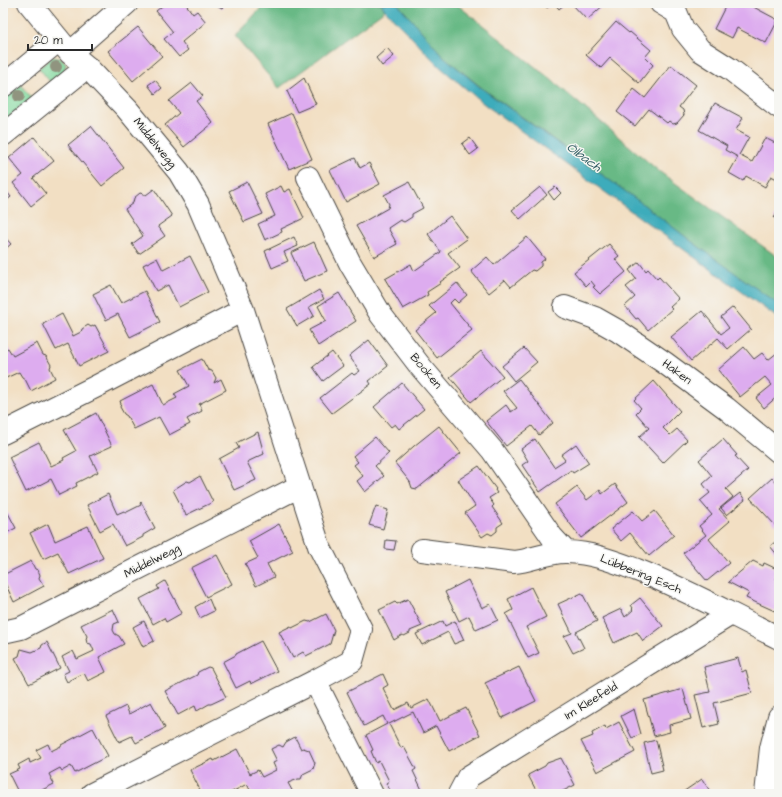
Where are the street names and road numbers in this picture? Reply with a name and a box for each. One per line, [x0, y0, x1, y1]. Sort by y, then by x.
street label: Middelwegg [128, 114, 181, 173]
street label: Booken [406, 349, 446, 393]
street label: Haken [659, 355, 695, 389]
street label: Middelwegg [121, 540, 183, 583]
street label: Lübbering Esch [597, 550, 684, 599]
street label: Im Kleefeld [561, 678, 621, 724]

